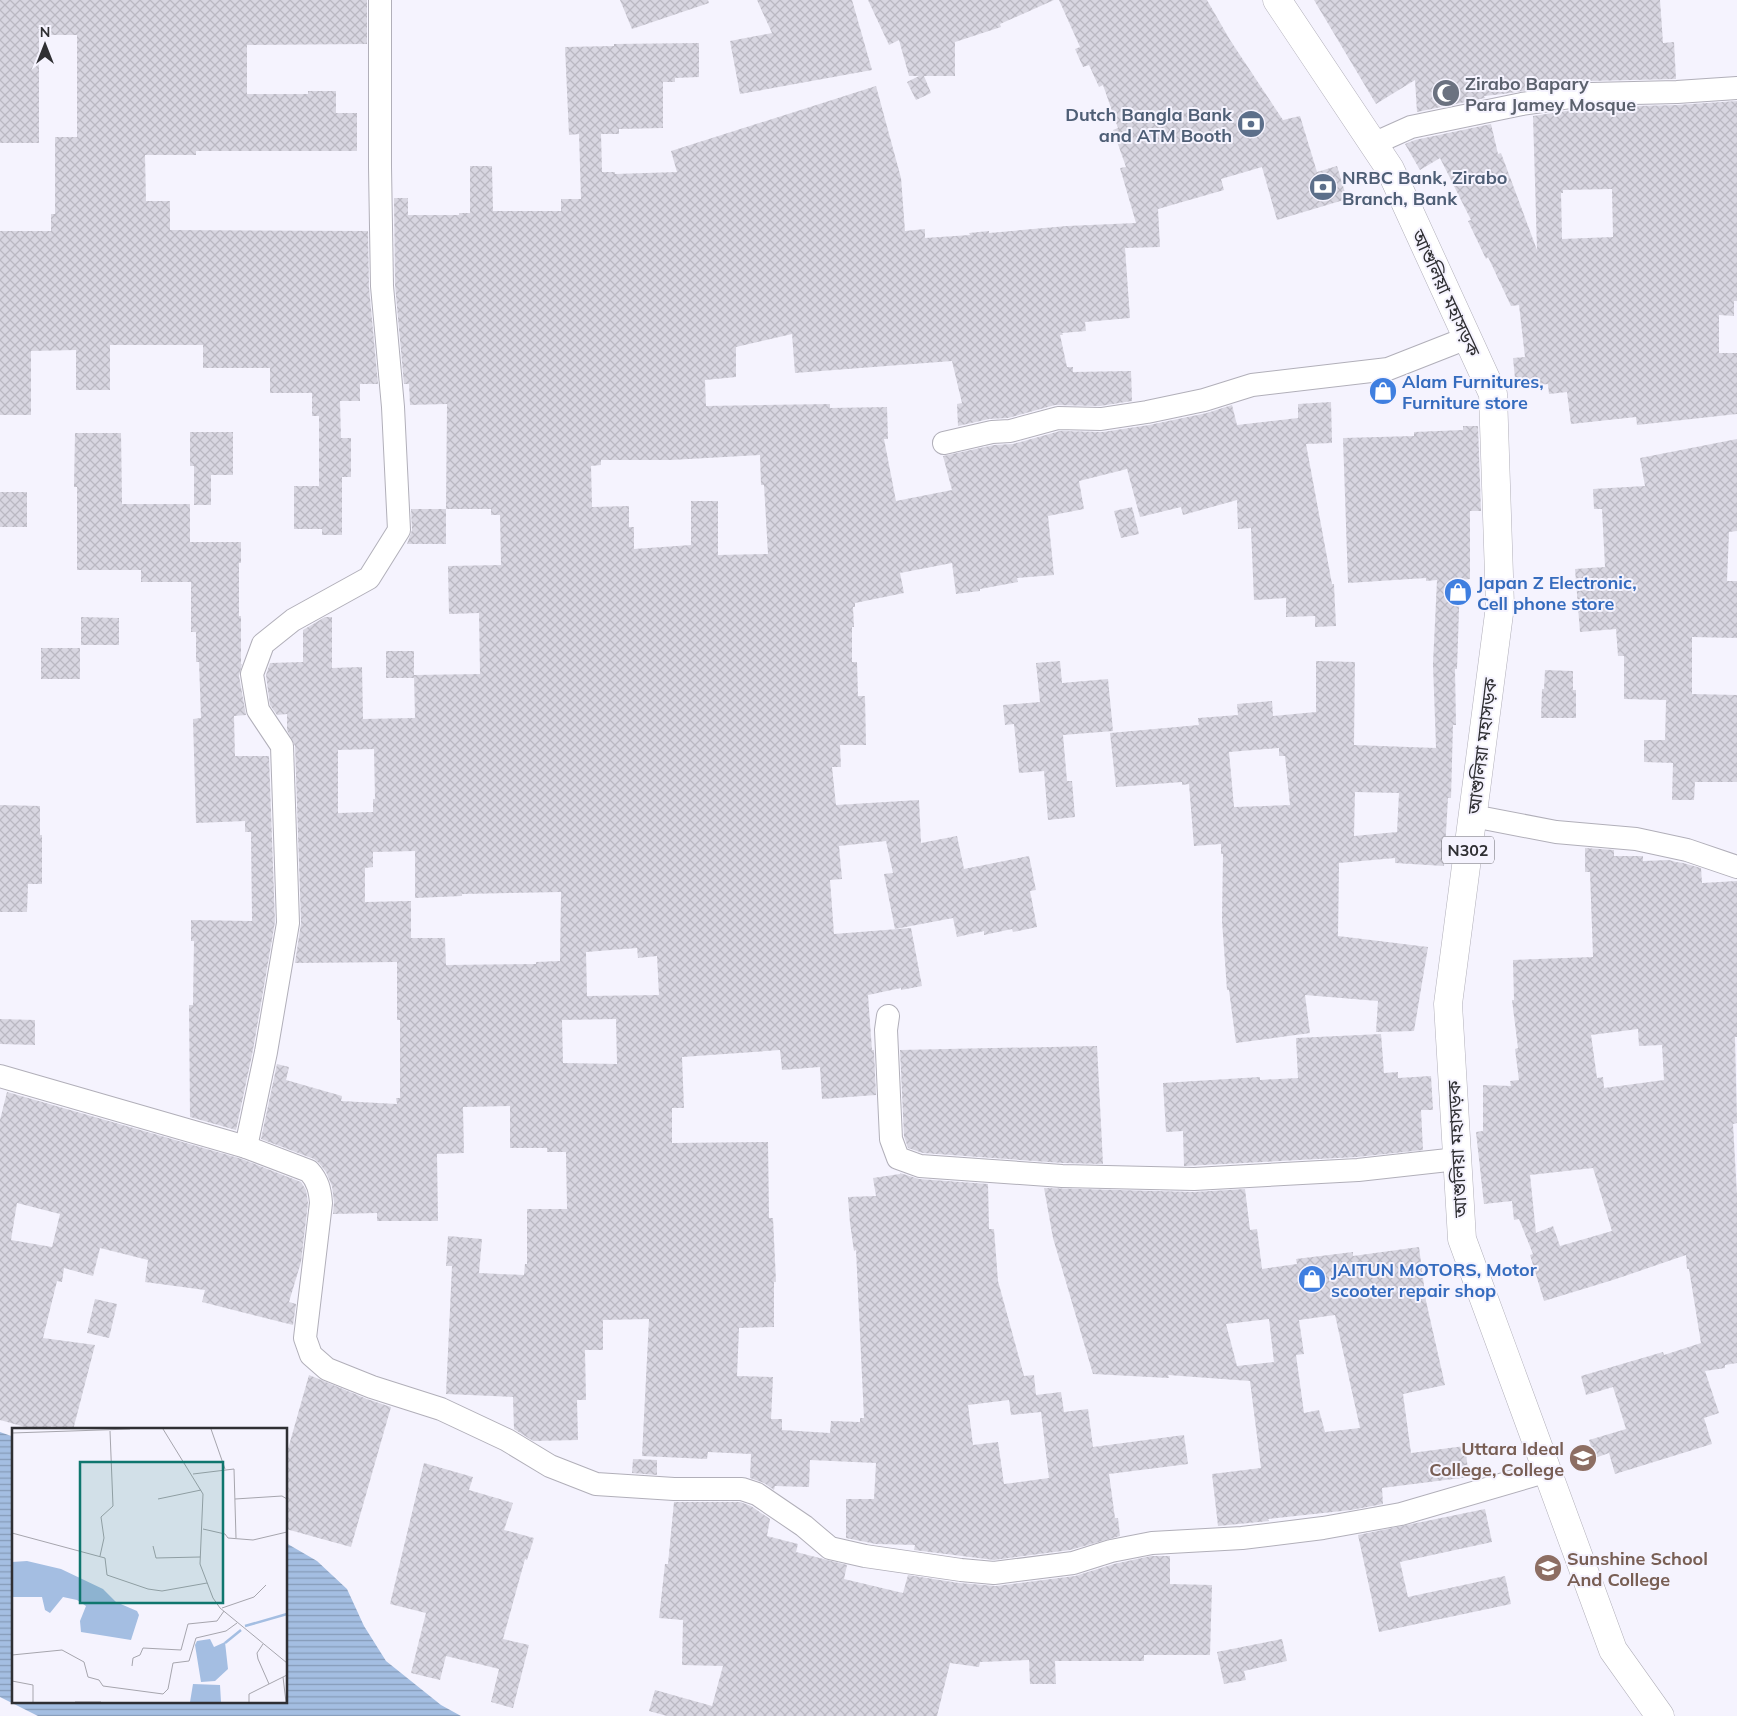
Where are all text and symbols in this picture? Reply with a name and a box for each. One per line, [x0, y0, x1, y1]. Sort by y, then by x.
north arrow [20, 20, 70, 70]
text: N [40, 23, 50, 41]
place label: Zirabo Bapary Para Jamey Mosque [1465, 72, 1636, 116]
mosque icon: Zirabo Bapary Para Jamey Mosque [1431, 78, 1461, 108]
place label: Dutch Bangla Bank and ATM Booth [1065, 103, 1233, 147]
bank icon: Dutch Bangla Bank and ATM Booth [1236, 109, 1266, 139]
place label: NRBC Bank, Zirabo Branch, Bank [1342, 166, 1508, 210]
bank icon: NRBC Bank, Zirabo Branch, Bank [1308, 172, 1338, 202]
street label: আশুলিয়া মহাসড়ক [1406, 225, 1486, 360]
place label: Alam Furnitures, Furniture store [1402, 370, 1544, 414]
shop icon: Alam Furnitures, Furniture store [1368, 376, 1398, 406]
place label: Japan Z Electronic, Cell phone store [1477, 571, 1637, 615]
shop icon: Japan Z Electronic, Cell phone store [1443, 577, 1473, 607]
street label: আশুলিয়া মহাসড়ক [1462, 676, 1502, 816]
road number: N302 [1442, 836, 1494, 864]
street label: আশুলিয়া মহাসড়ক [1442, 1079, 1472, 1219]
place label: JAITUN MOTORS, Motor scooter repair shop [1331, 1258, 1538, 1302]
shop icon: JAITUN MOTORS, Motor scooter repair shop [1297, 1264, 1327, 1294]
inset map [12, 1428, 288, 1704]
place label: Uttara Ideal College, College [1429, 1437, 1564, 1481]
school or university icon: Uttara Ideal College, College [1568, 1443, 1598, 1473]
place label: Sunshine School And College [1567, 1547, 1708, 1591]
school or university icon: Sunshine School And College [1533, 1553, 1563, 1583]

